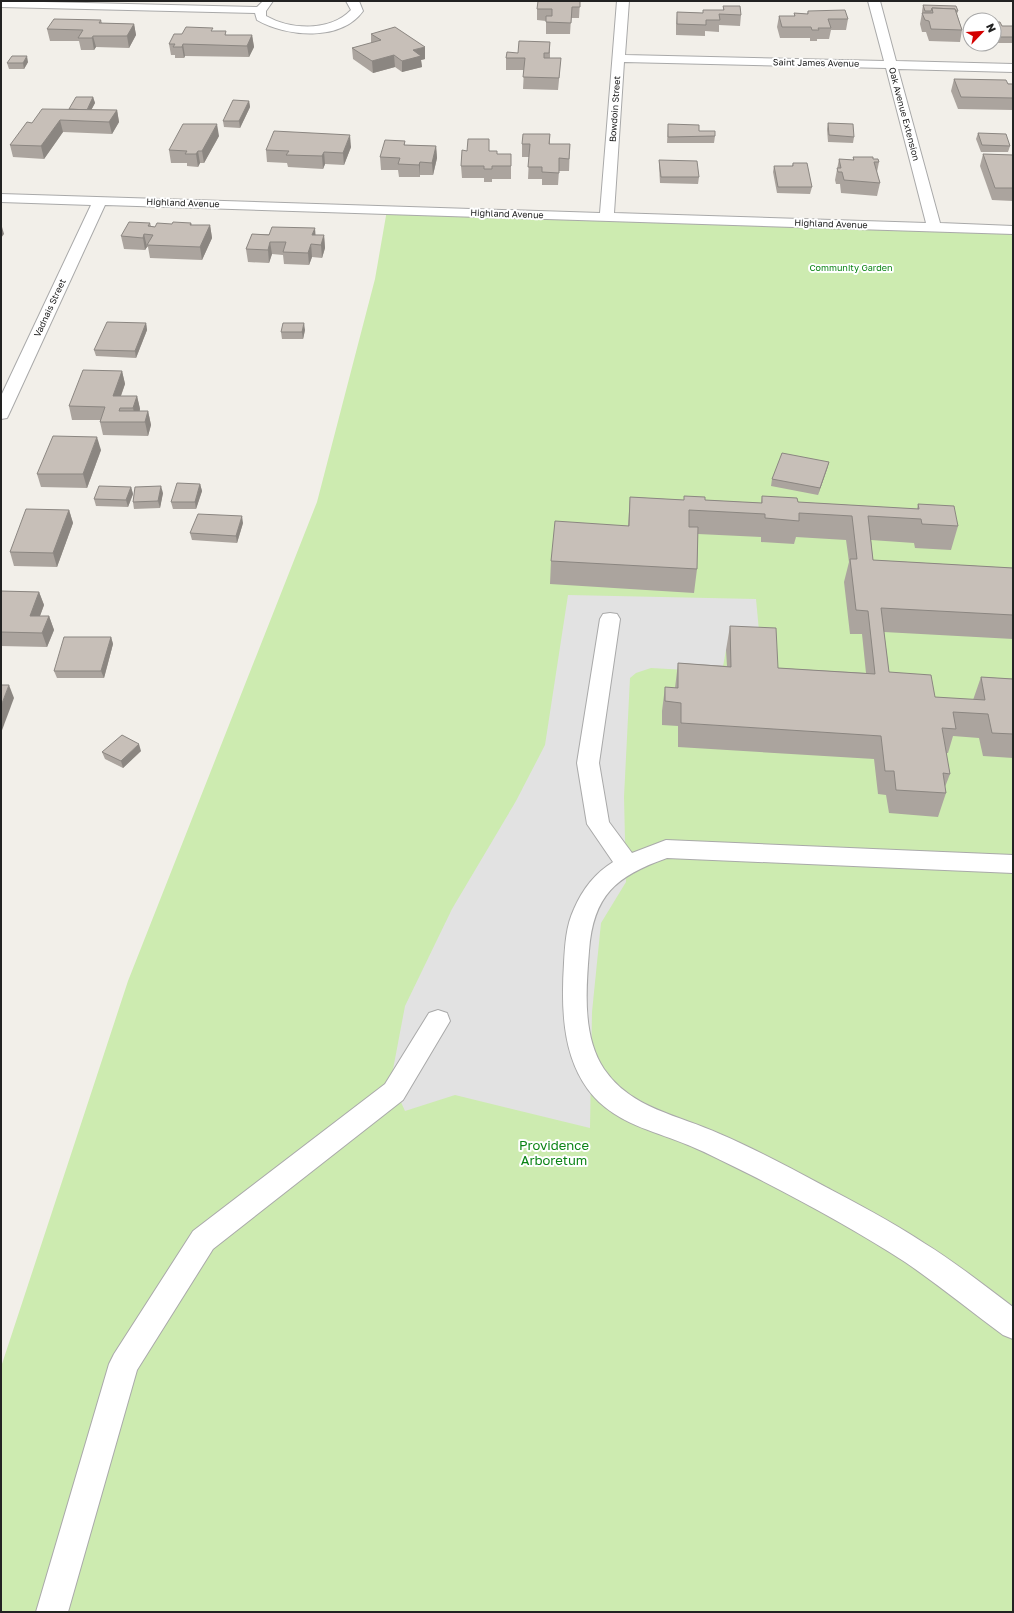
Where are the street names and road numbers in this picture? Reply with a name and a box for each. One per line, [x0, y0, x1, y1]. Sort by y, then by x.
street label: Saint James Avenue [773, 56, 859, 69]
street label: Oak Avenue Extension [887, 66, 922, 162]
street label: Bowdoin Street [607, 75, 622, 142]
street label: Highland Avenue [146, 196, 220, 209]
street label: Highland Avenue [470, 207, 544, 220]
street label: Highland Avenue [794, 217, 868, 230]
street label: Vadnais Street [31, 277, 68, 339]

